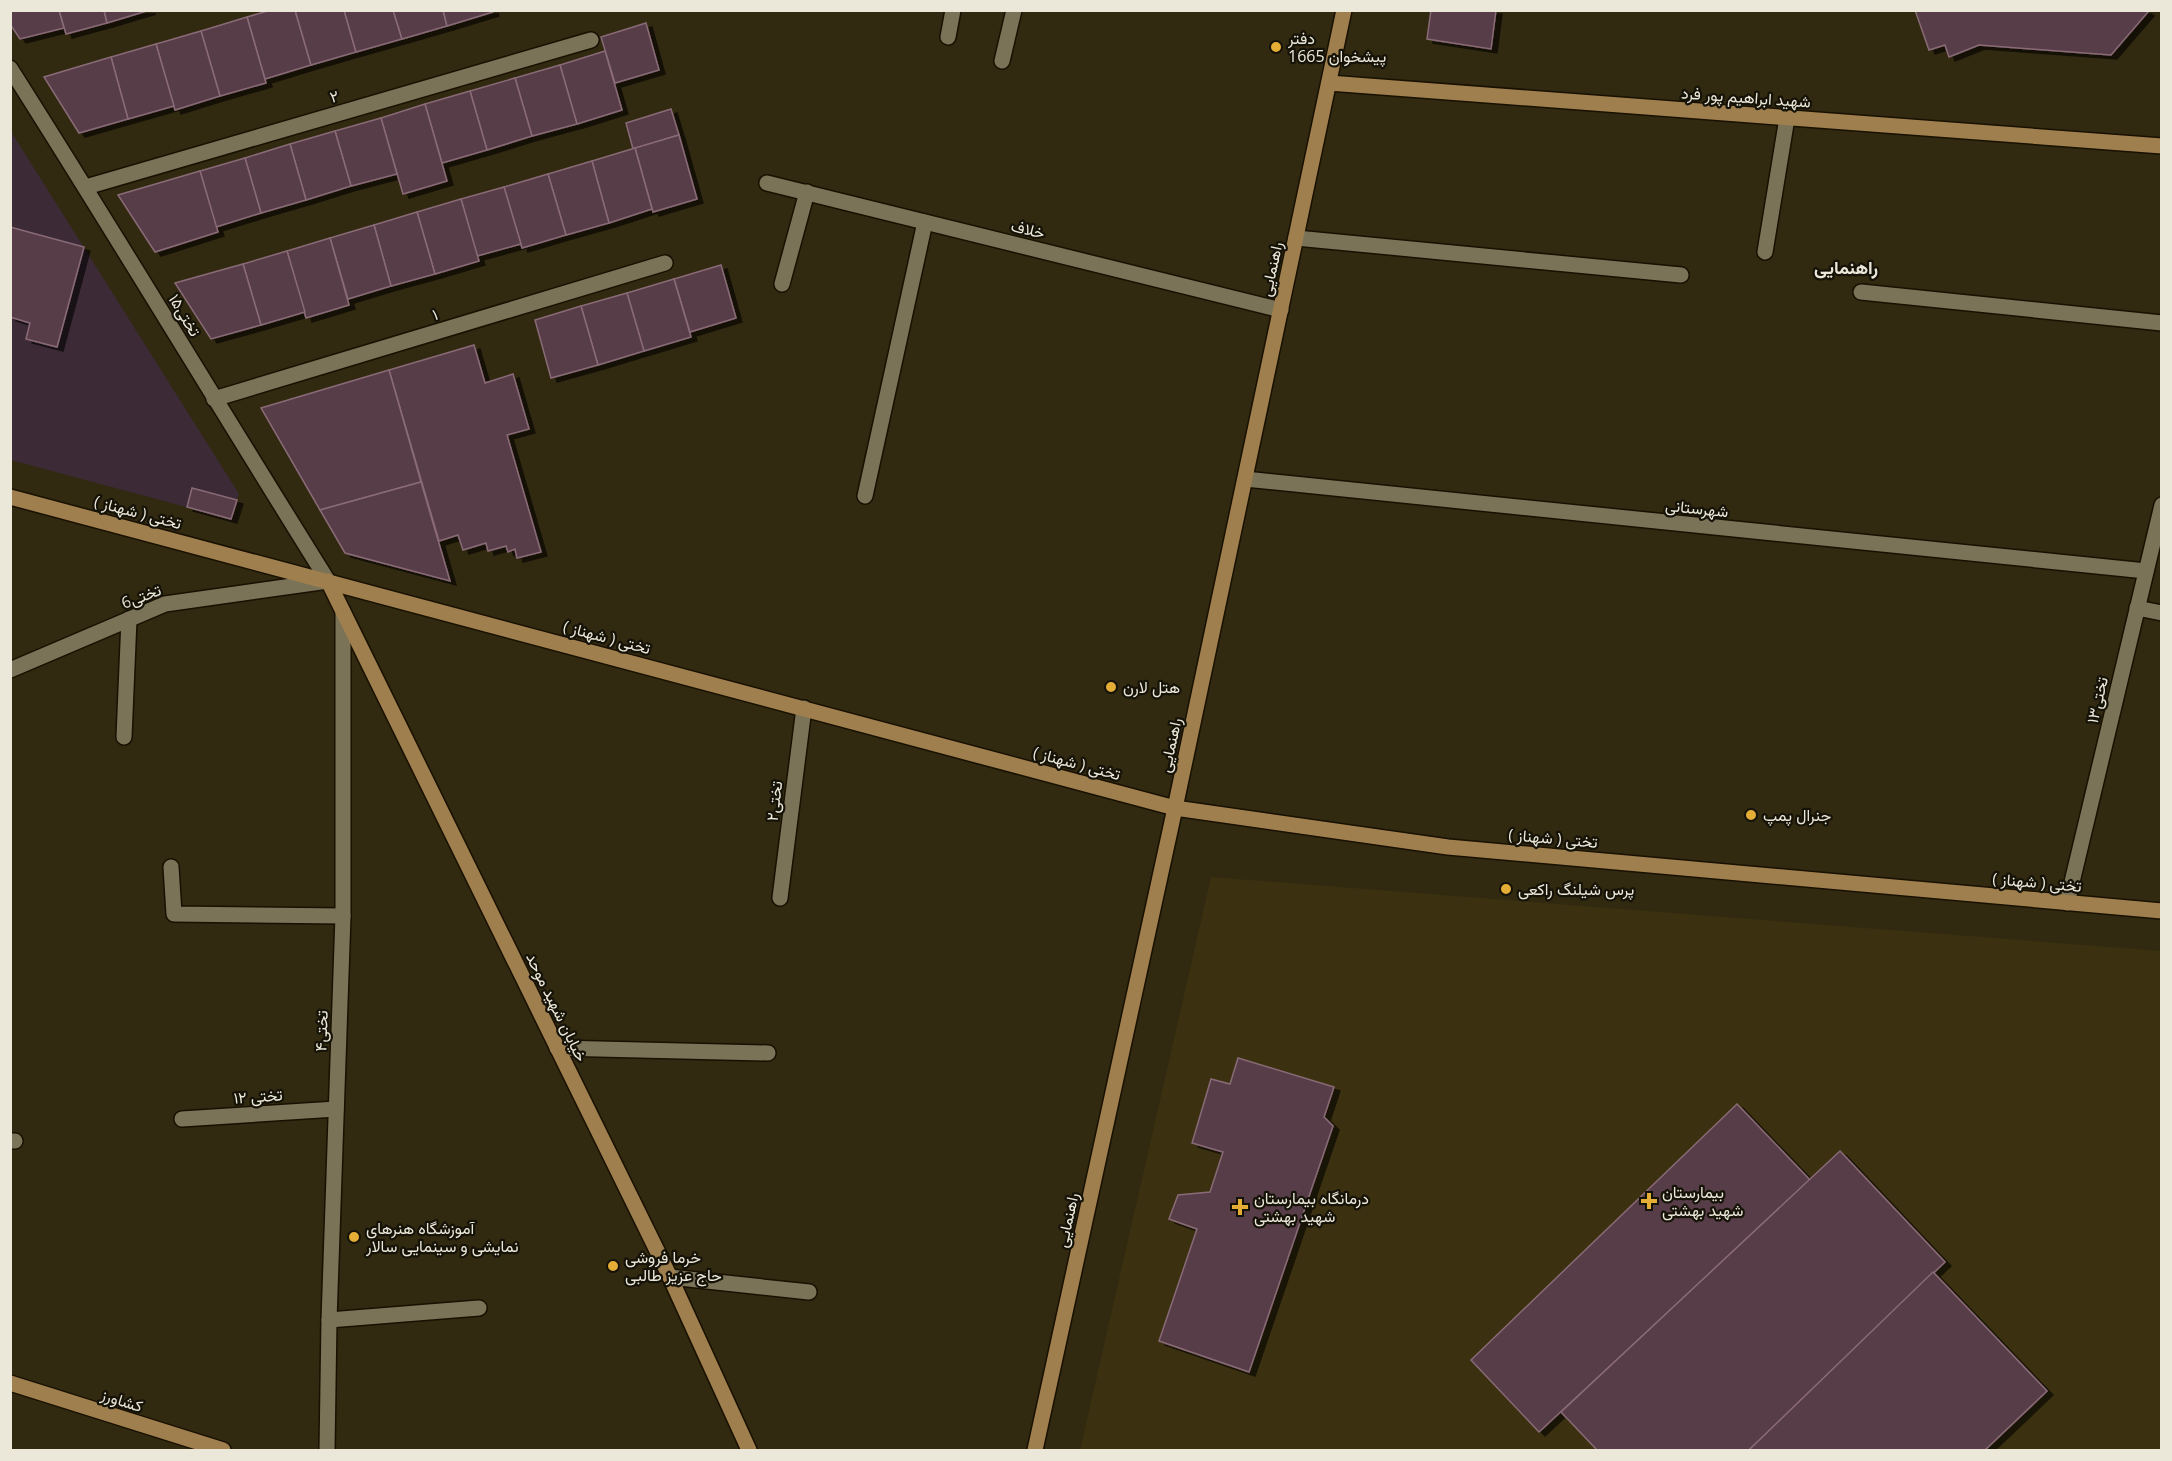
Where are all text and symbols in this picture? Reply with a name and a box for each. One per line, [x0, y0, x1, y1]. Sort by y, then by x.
place label: دفتر پیشخوان 1665 [1287, 27, 1386, 68]
marker: دفتر پیشخوان 1665 [1269, 40, 1283, 54]
street label: شهید ابراهیم پور فرد [1680, 81, 1812, 114]
street label: ۲ [327, 84, 341, 108]
street label: خلاف [1009, 214, 1048, 244]
street label: راهنمایی [1254, 240, 1288, 298]
district label: راهنمایی [1814, 255, 1878, 279]
street label: تختی۱۵ [164, 290, 206, 340]
street label: ۱ [430, 303, 440, 325]
street label: تختی ( شهناز ) [92, 490, 184, 534]
street label: شهرستانی [1664, 494, 1730, 522]
street label: 6تختی [118, 578, 164, 614]
street label: تختی ( شهناز ) [561, 615, 653, 659]
street label: تختی۱۳ [2081, 674, 2113, 725]
place label: هتل لارن [1123, 676, 1180, 698]
marker: هتل لارن [1104, 680, 1118, 694]
street label: راهنمایی [1153, 716, 1187, 774]
street label: تختی ( شهناز ) [1031, 741, 1123, 785]
street label: تختی۲ [761, 780, 787, 822]
place label: جنرال پمپ [1763, 804, 1832, 827]
marker: جنرال پمپ [1744, 808, 1758, 822]
street label: تختی ( شهناز ) [1507, 823, 1599, 853]
street label: تختی ( شهناز ) [1991, 867, 2083, 897]
place label: پرس شیلنگ راکعی [1518, 878, 1634, 901]
marker: پرس شیلنگ راکعی [1499, 882, 1513, 896]
street label: خیابان شهید موحد [521, 949, 593, 1065]
street label: تختی۴ [309, 1010, 333, 1052]
street label: ۱۲ تختی [233, 1083, 283, 1109]
place label: بیمارستان شهید بهشتی [1662, 1181, 1743, 1221]
place label: درمانگاه بیمارستان شهید بهشتی [1254, 1187, 1369, 1227]
street label: راهنمایی [1050, 1191, 1084, 1249]
marker: بیمارستان شهید بهشتی [1640, 1192, 1658, 1210]
marker: درمانگاه بیمارستان شهید بهشتی [1231, 1198, 1249, 1216]
place label: آموزشگاه هنرهای نمایشی و سینمایی سالار [365, 1217, 518, 1257]
marker: آموزشگاه هنرهای نمایشی و سینمایی سالار [347, 1230, 361, 1244]
place label: خرما فروشی حاج عزیز طالبی [625, 1246, 722, 1287]
marker: خرما فروشی حاج عزیز طالبی [606, 1259, 620, 1273]
street label: کشاورز [97, 1383, 146, 1417]

